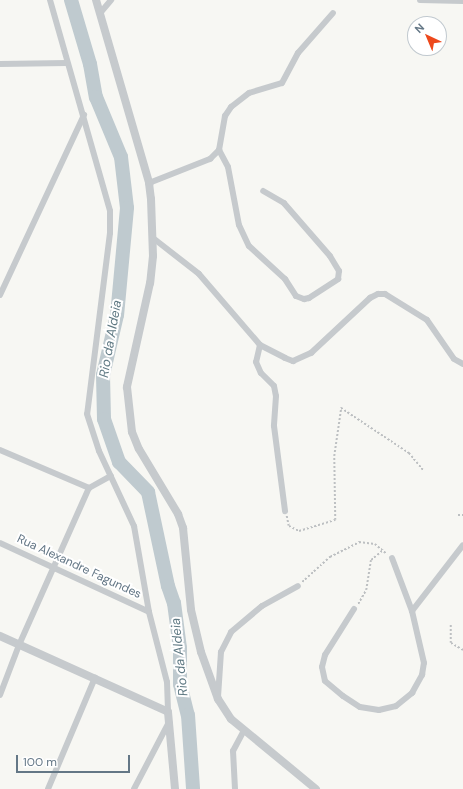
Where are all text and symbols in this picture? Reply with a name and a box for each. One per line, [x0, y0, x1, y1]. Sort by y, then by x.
north arrow [407, 16, 447, 56]
text: N [412, 20, 427, 36]
water label: Rio da Aldeia [96, 299, 126, 379]
street label: Rua Alexandre Fagundes [15, 532, 143, 602]
water label: Rio da Aldeia [168, 617, 192, 697]
scale bar [18, 747, 132, 773]
text: 100 m [23, 754, 57, 770]

